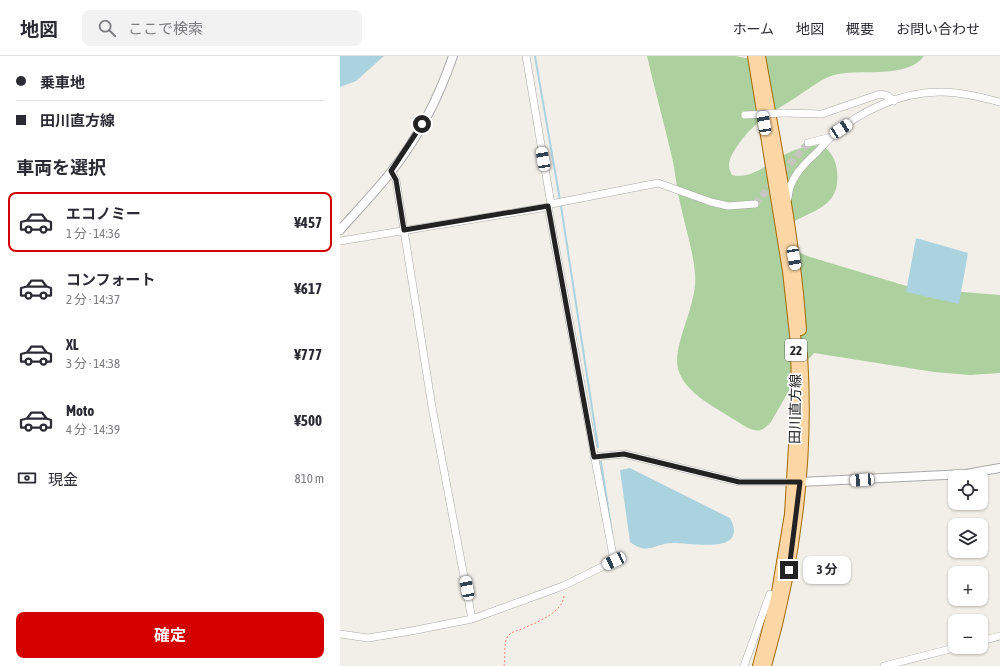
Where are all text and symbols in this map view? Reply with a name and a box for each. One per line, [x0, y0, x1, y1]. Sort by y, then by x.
search box [82, 10, 362, 46]
icon: search [96, 17, 118, 39]
text: 地図 [20, 18, 58, 40]
text: ここで検索 [128, 20, 203, 37]
text: ホーム [732, 21, 774, 37]
text: 地図 [796, 21, 824, 37]
text: 概要 [846, 21, 874, 37]
text: お問い合わせ [896, 21, 980, 37]
text: 乗車地 [40, 74, 85, 91]
car [756, 110, 772, 136]
text: 田川直方線 [40, 112, 115, 129]
route start [413, 115, 431, 133]
car [828, 117, 854, 141]
car [535, 146, 551, 172]
text: 車両を選択 [16, 157, 106, 178]
icon: car [18, 204, 54, 240]
text: エコノミー [66, 205, 141, 222]
text: ¥457 [294, 214, 322, 231]
text: 1 分 · 14:36 [66, 226, 120, 241]
car [786, 245, 802, 271]
icon: car [18, 270, 54, 306]
text: コンフォート [66, 271, 156, 288]
text: ¥617 [294, 280, 322, 297]
text: 2 分 · 14:37 [66, 292, 120, 307]
icon: car [18, 336, 54, 372]
text: XL [66, 336, 79, 353]
road number: 22 [785, 339, 807, 361]
text: ¥777 [294, 346, 322, 363]
text: 3 分 · 14:38 [66, 356, 120, 371]
street label: 田川直方線 [786, 374, 804, 444]
icon: car [18, 402, 54, 438]
text: Moto [66, 402, 94, 419]
text: ¥500 [294, 412, 322, 429]
text: 4 分 · 14:39 [66, 422, 120, 437]
icon: cash [16, 467, 38, 489]
map controls [948, 470, 988, 654]
button: locate [948, 470, 988, 510]
text: 現金 [48, 471, 78, 488]
text: 810 m [295, 471, 324, 486]
car [850, 473, 874, 487]
button: layers [948, 518, 988, 558]
car [601, 550, 627, 572]
callout: 3 分 [803, 556, 851, 584]
route end [780, 561, 798, 579]
text: 3 分 [817, 562, 837, 577]
button: + [948, 566, 988, 606]
car [459, 575, 475, 601]
button: 確定 [16, 612, 324, 658]
button: − [948, 614, 988, 654]

